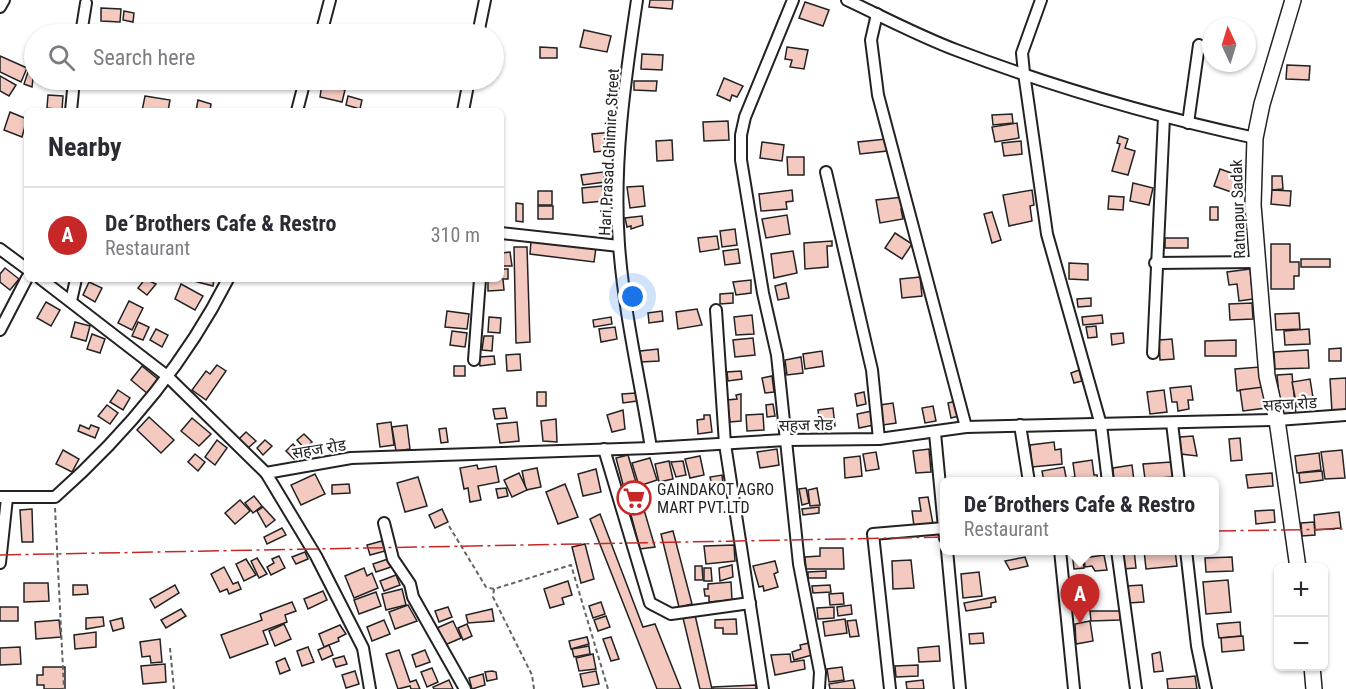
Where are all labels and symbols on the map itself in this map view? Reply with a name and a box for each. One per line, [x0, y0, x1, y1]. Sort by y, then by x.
north arrow [1202, 18, 1256, 72]
street label: Hari Prasad Ghimire Street [595, 68, 623, 236]
street label: Ratnapur Sadak [1227, 158, 1249, 259]
your location [618, 282, 647, 311]
street label: सहज रोड [1262, 393, 1318, 415]
street label: सहज रोड [779, 415, 834, 435]
street label: सहज रोड [291, 435, 348, 463]
supermarket icon: GAINDAKOT AGRO MART PVT.LTD [616, 480, 652, 516]
place label: GAINDAKOT AGRO MART PVT.LTD [657, 480, 774, 517]
pin: A [1060, 574, 1100, 624]

